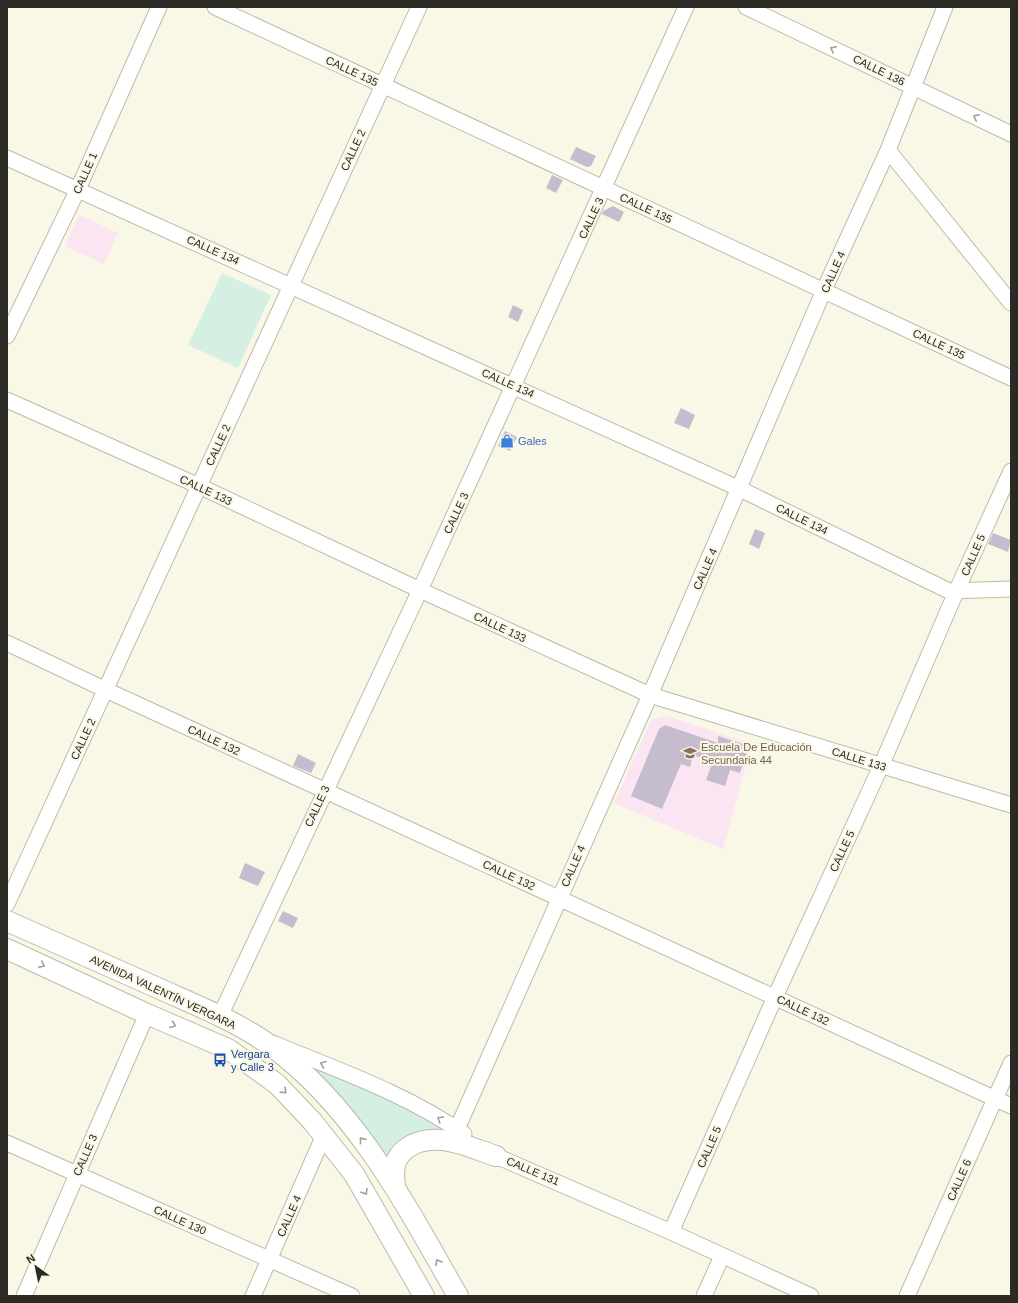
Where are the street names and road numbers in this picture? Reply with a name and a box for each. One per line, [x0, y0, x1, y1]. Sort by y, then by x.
street label: CALLE 136 [851, 52, 907, 88]
street label: CALLE 135 [324, 54, 380, 88]
street label: CALLE 2 [338, 128, 368, 172]
street label: CALLE 1 [71, 150, 99, 196]
street label: CALLE 135 [618, 191, 674, 225]
street label: CALLE 3 [576, 196, 606, 240]
street label: CALLE 134 [185, 233, 241, 267]
street label: CALLE 4 [819, 249, 847, 295]
street label: CALLE 135 [911, 327, 967, 361]
street label: CALLE 134 [480, 366, 536, 400]
street label: CALLE 2 [203, 423, 233, 467]
street label: CALLE 133 [178, 473, 234, 507]
street label: CALLE 3 [441, 491, 471, 535]
street label: CALLE 134 [774, 501, 830, 537]
street label: CALLE 5 [959, 532, 987, 578]
street label: CALLE 4 [691, 546, 719, 592]
street label: CALLE 133 [472, 610, 528, 644]
street label: CALLE 2 [68, 717, 98, 761]
street label: CALLE 132 [186, 723, 242, 757]
street label: CALLE 133 [830, 745, 888, 773]
street label: CALLE 3 [302, 784, 332, 828]
street label: CALLE 5 [827, 829, 857, 873]
street label: CALLE 4 [559, 843, 587, 889]
street label: CALLE 132 [481, 858, 537, 892]
street label: AVENIDA VALENTÍN VERGARA [88, 953, 239, 1031]
street label: CALLE 132 [775, 993, 831, 1027]
street label: CALLE 5 [695, 1124, 723, 1170]
street label: CALLE 3 [71, 1132, 99, 1178]
street label: CALLE 131 [505, 1154, 561, 1188]
street label: CALLE 6 [945, 1157, 973, 1203]
street label: CALLE 4 [275, 1193, 303, 1239]
street label: CALLE 130 [152, 1203, 208, 1237]

